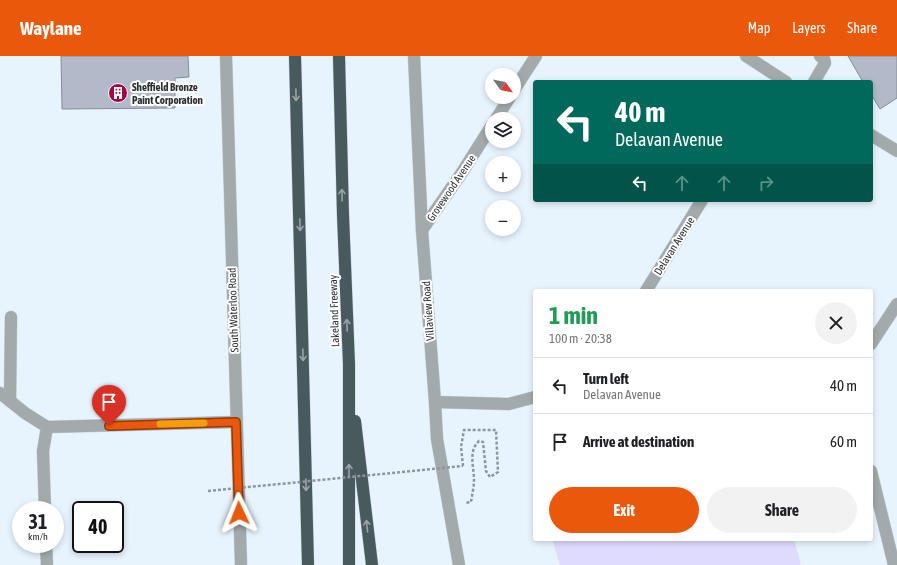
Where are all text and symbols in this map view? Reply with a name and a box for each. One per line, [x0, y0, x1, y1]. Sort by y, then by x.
text: Waylane [20, 17, 82, 39]
text: Map [748, 20, 770, 36]
text: Layers [792, 20, 825, 36]
text: Share [847, 20, 877, 36]
north arrow [485, 68, 521, 104]
map controls [485, 68, 521, 236]
place label: Sheffield Bronze Paint Corporation [132, 81, 203, 106]
building icon: Sheffield Bronze Paint Corporation [107, 82, 129, 104]
one-way arrow [292, 88, 300, 101]
icon: left [549, 96, 601, 148]
text: 40 m [615, 96, 665, 128]
button: layers [485, 112, 521, 148]
text: Delavan Avenue [615, 129, 723, 150]
street label: Grovewood Avenue [424, 153, 478, 223]
button: + [485, 156, 521, 192]
icon: left [629, 172, 651, 194]
icon: ahead [671, 172, 693, 194]
icon: ahead [713, 172, 735, 194]
icon: right [755, 172, 777, 194]
one-way arrow [338, 189, 346, 202]
button: − [485, 200, 521, 236]
street label: Delavan Avenue [651, 215, 697, 277]
one-way arrow [296, 218, 303, 231]
street label: South Waterloo Road [226, 267, 240, 353]
street label: Lakeland Freeway [327, 274, 341, 347]
street label: Villaview Road [420, 281, 436, 341]
text: 1 min [549, 302, 598, 329]
button: close [815, 302, 857, 344]
one-way arrow [344, 319, 351, 332]
text: 100 m · 20:38 [549, 331, 612, 346]
one-way arrow [299, 348, 307, 361]
text: Turn left [583, 370, 629, 387]
icon: left [549, 375, 571, 397]
text: 40 m [830, 377, 857, 394]
pin [92, 385, 126, 426]
text: Delavan Avenue [583, 387, 661, 402]
icon: arrive [98, 391, 120, 413]
icon: arrive [549, 431, 571, 453]
text: Arrive at destination [583, 433, 694, 450]
text: 60 m [830, 433, 857, 450]
one-way arrow [345, 464, 353, 477]
one-way arrow [303, 478, 310, 491]
button: Exit [549, 487, 699, 533]
button: Share [707, 487, 857, 533]
position arrow [218, 492, 260, 534]
speed limit sign: 40 [72, 501, 124, 553]
text: 31 [29, 510, 47, 533]
one-way arrow [364, 520, 371, 533]
text: km/h [28, 531, 48, 542]

